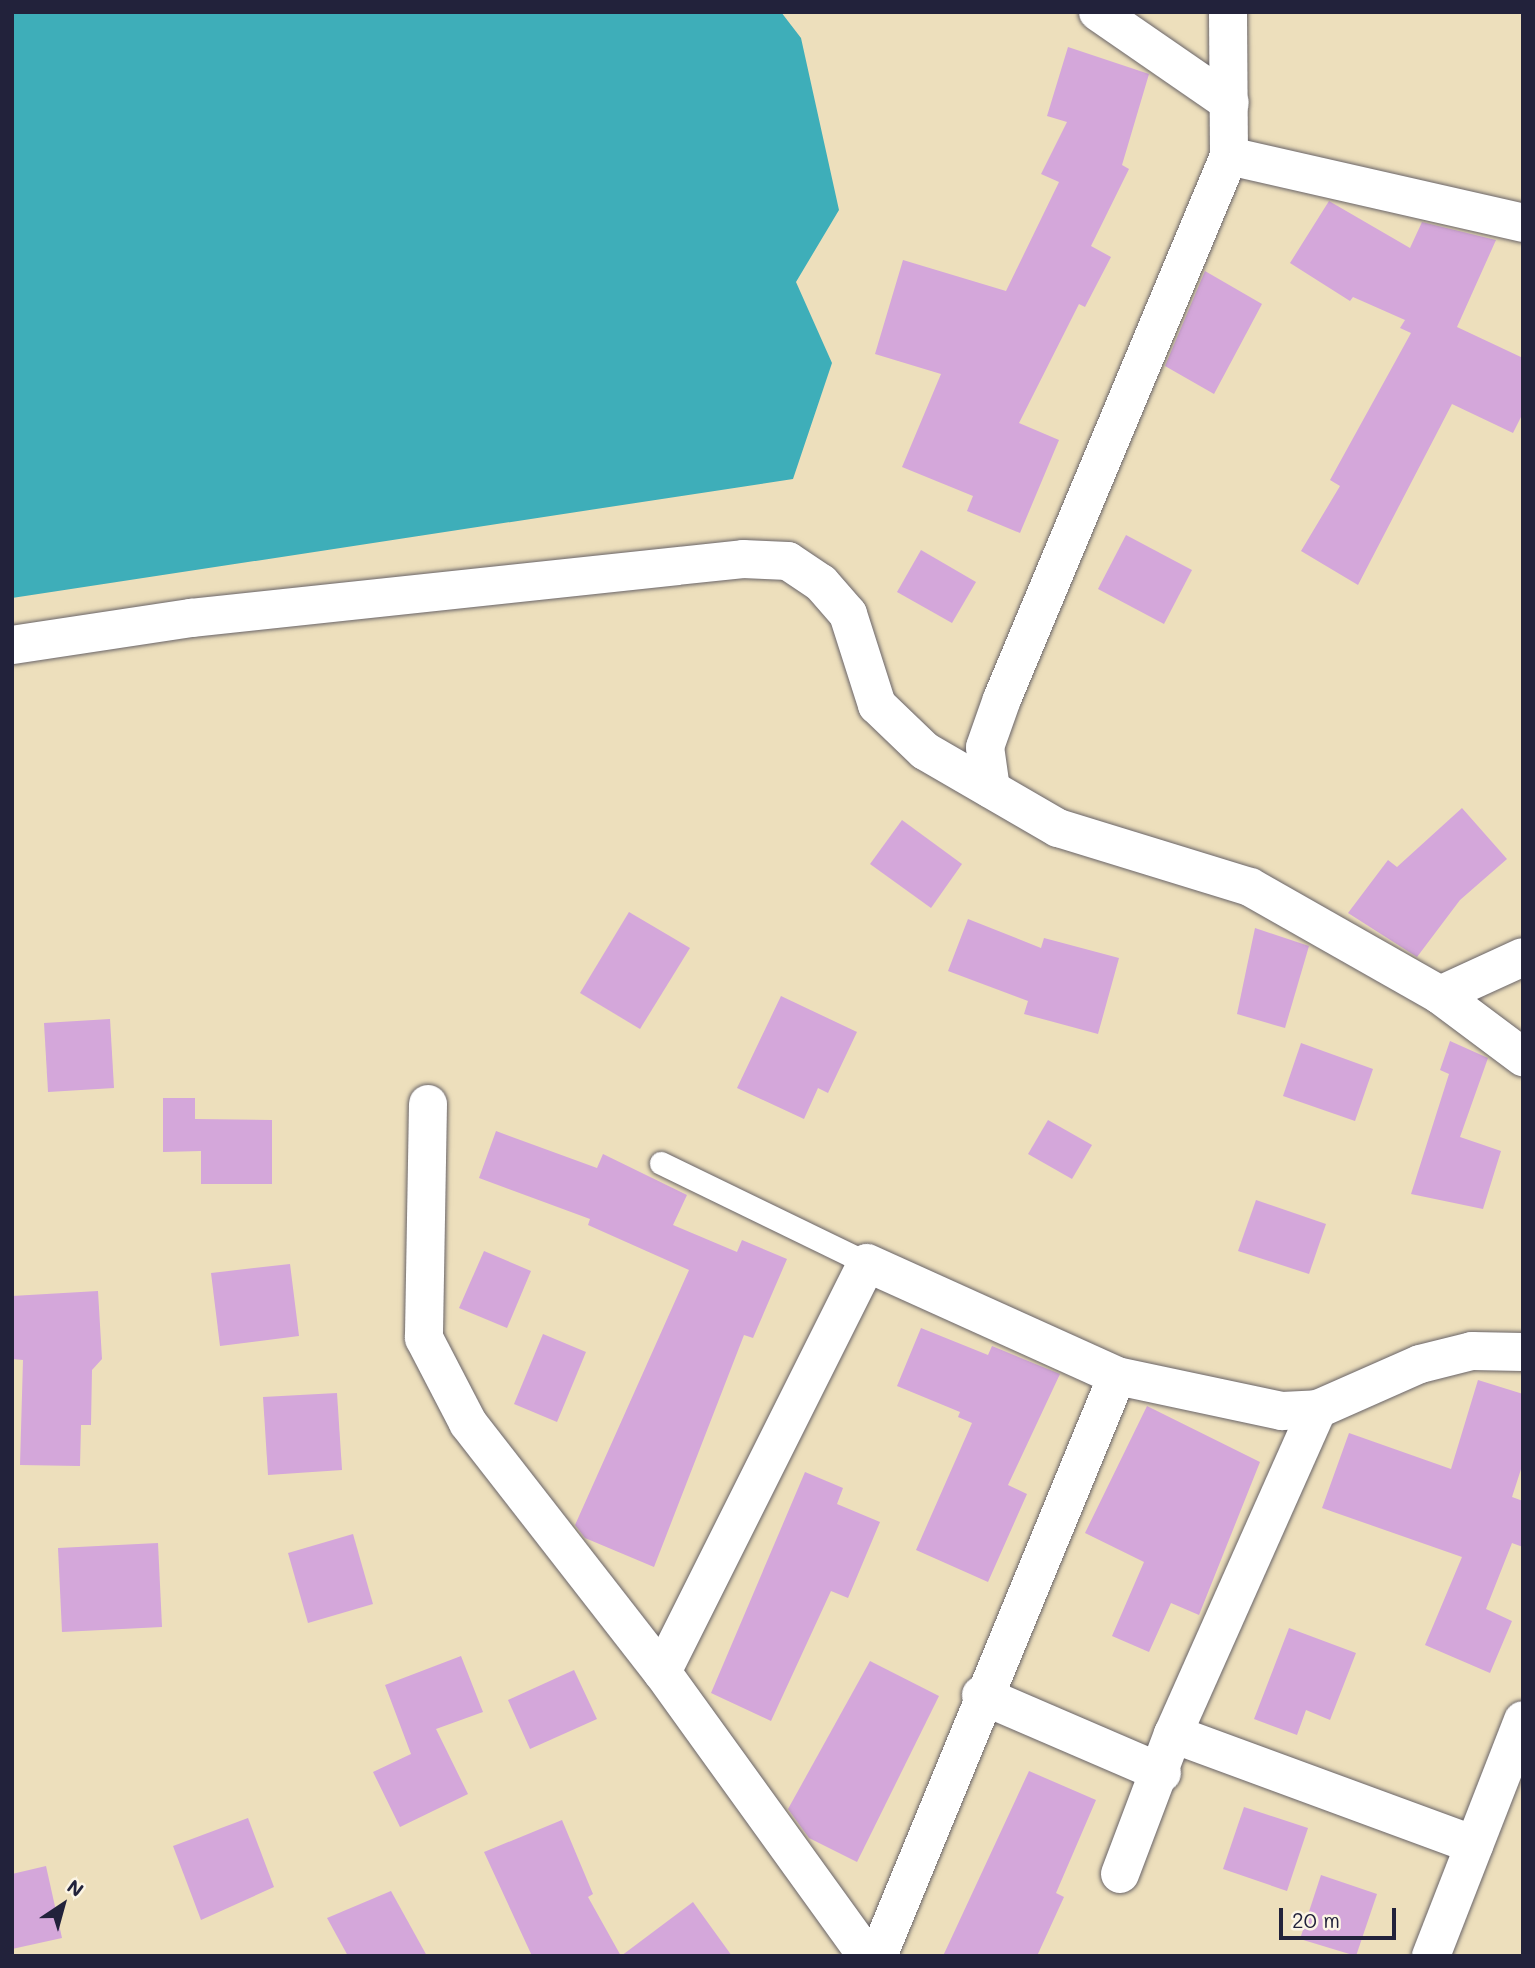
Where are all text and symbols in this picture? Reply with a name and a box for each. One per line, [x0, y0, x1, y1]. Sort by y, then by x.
north arrow [28, 1870, 98, 1940]
text: N [62, 1873, 89, 1902]
scale bar [1283, 1895, 1400, 1939]
text: 20 m [1292, 1906, 1340, 1933]

